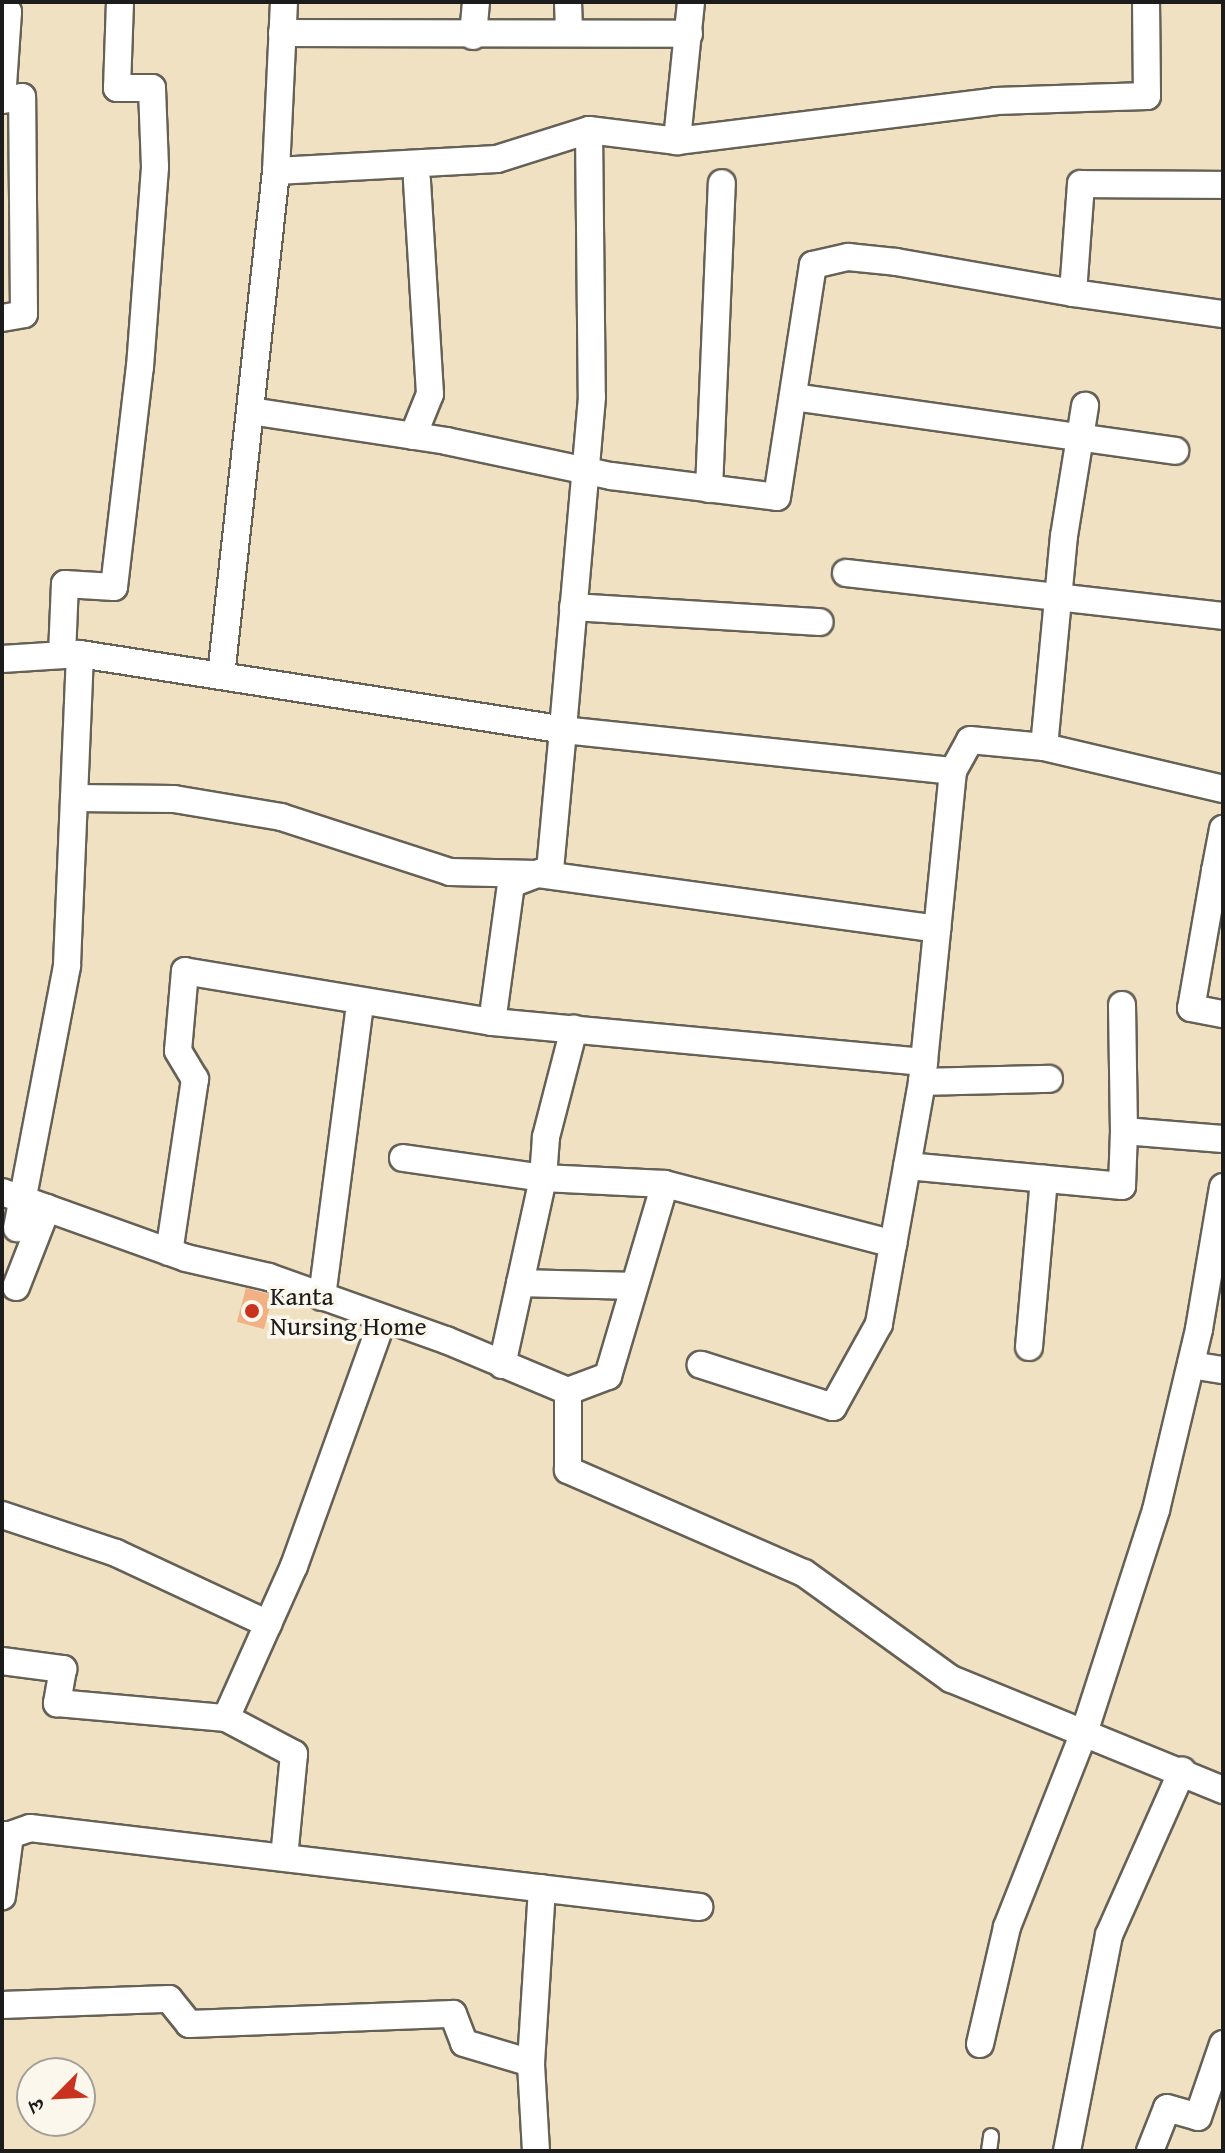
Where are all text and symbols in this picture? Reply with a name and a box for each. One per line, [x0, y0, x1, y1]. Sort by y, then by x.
place label: Kanta Nursing Home [270, 1280, 427, 1342]
marker: Kanta Nursing Home [241, 1300, 263, 1322]
north arrow [16, 2057, 96, 2137]
text: उ [19, 2094, 53, 2118]

